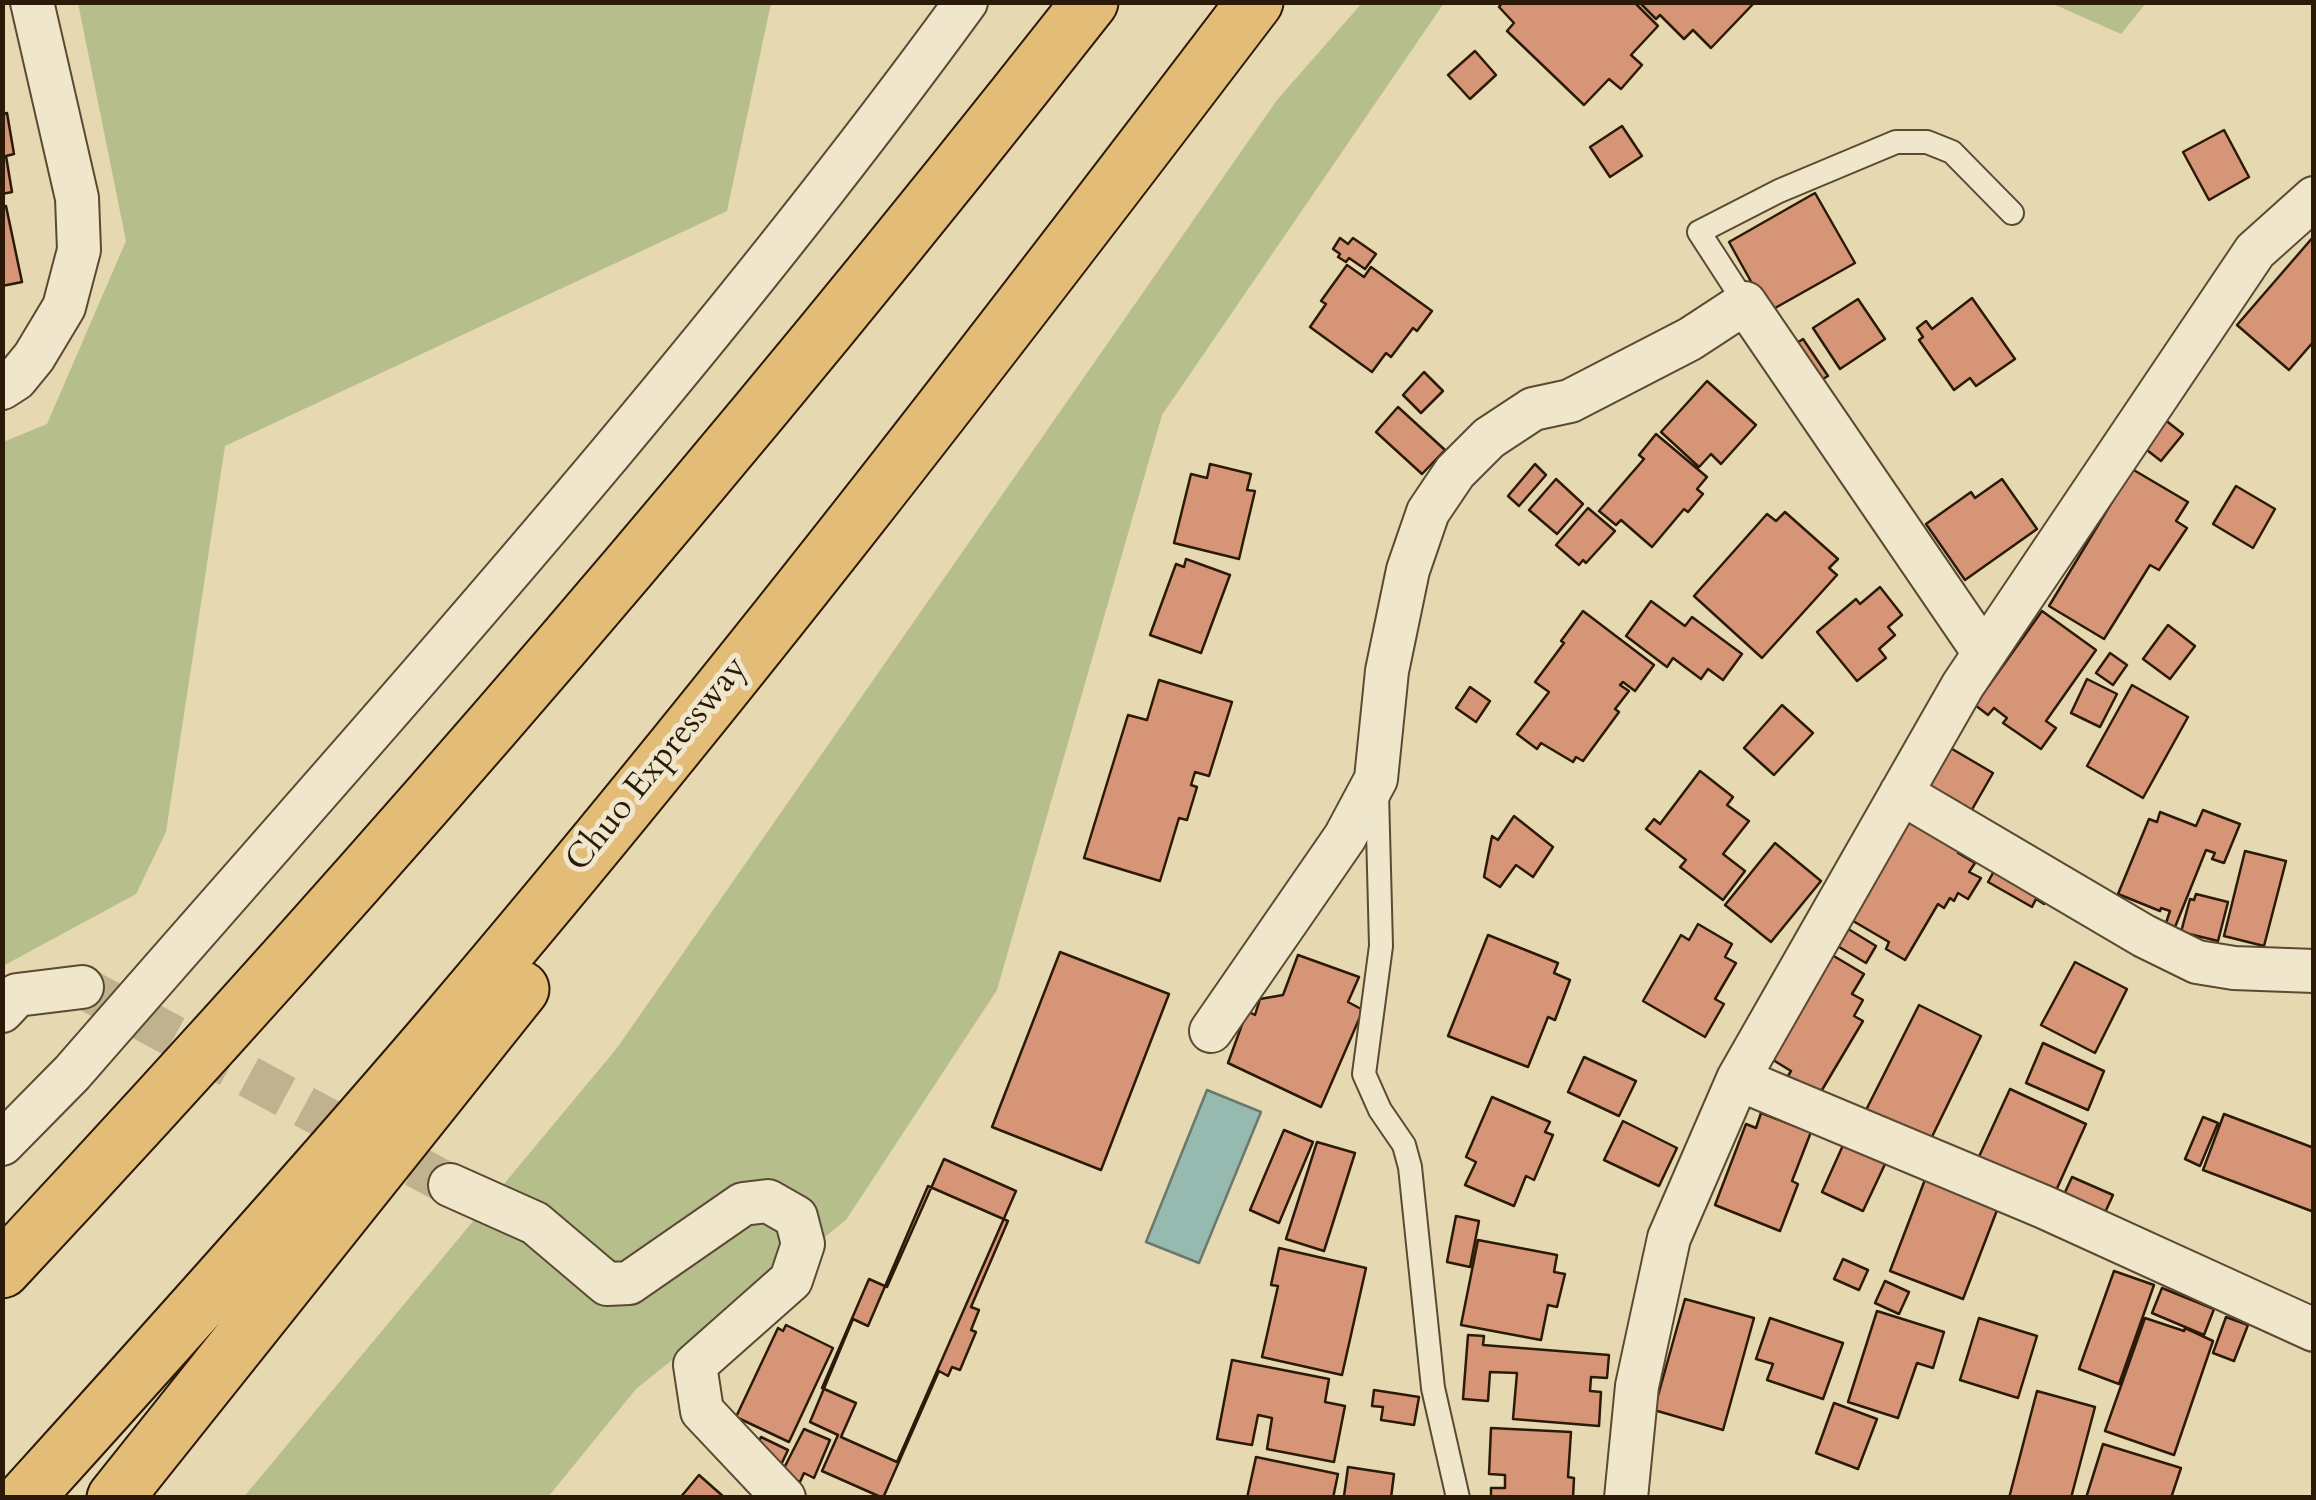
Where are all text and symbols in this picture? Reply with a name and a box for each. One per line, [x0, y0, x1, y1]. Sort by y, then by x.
street label: Chuo Expressway [558, 649, 758, 881]

